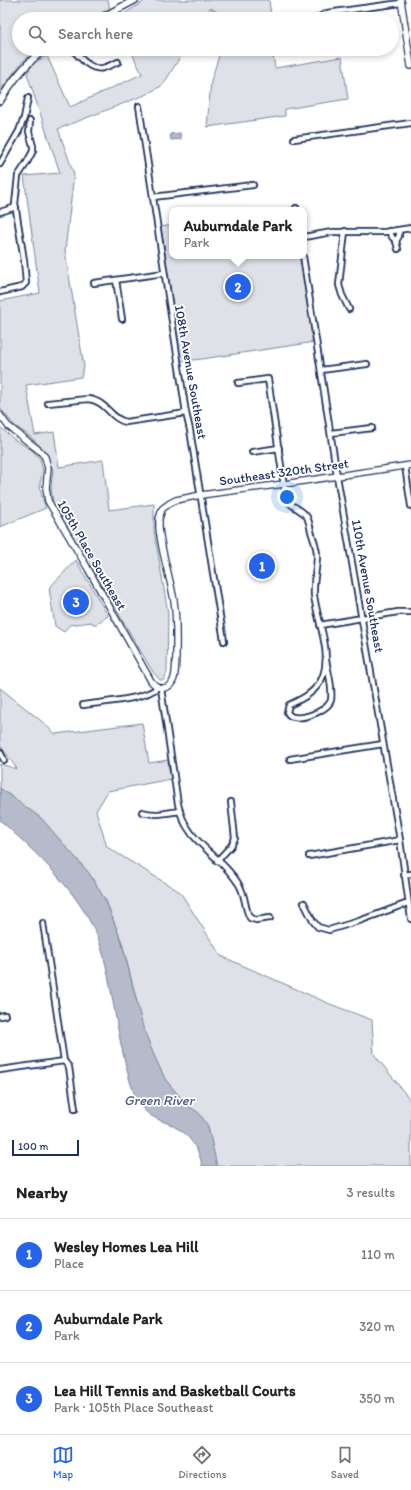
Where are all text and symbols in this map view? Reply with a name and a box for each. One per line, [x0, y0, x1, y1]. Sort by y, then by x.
search box [12, 12, 399, 56]
icon: search [26, 23, 48, 45]
text: Search here [58, 25, 133, 43]
popup [169, 207, 307, 259]
text: Auburndale Park [184, 217, 292, 235]
text: Park [184, 235, 209, 250]
pin: 2 [225, 272, 251, 302]
street label: 108th Avenue Southeast [172, 304, 210, 440]
street label: Southeast 320th Street [218, 455, 350, 488]
your location [277, 487, 297, 507]
street label: 105th Place Southeast [54, 497, 130, 613]
street label: 110th Avenue Southeast [349, 518, 387, 654]
pin: 1 [249, 551, 275, 581]
pin: 3 [63, 587, 89, 617]
water label: Green River [124, 1092, 195, 1109]
scale bar [12, 1138, 79, 1157]
text: 100 m [18, 1140, 48, 1153]
text: Nearby [16, 1182, 68, 1202]
text: 3 results [346, 1185, 395, 1200]
text: Wesley Homes Lea Hill [54, 1238, 198, 1256]
text: 1 [26, 1247, 32, 1262]
text: 110 m [361, 1247, 395, 1262]
text: Place [54, 1256, 84, 1271]
text: Auburndale Park [54, 1310, 162, 1328]
text: 2 [26, 1319, 32, 1334]
text: 320 m [359, 1319, 395, 1334]
text: Park [54, 1328, 80, 1343]
text: Lea Hill Tennis and Basketball Courts [54, 1382, 296, 1400]
text: 3 [25, 1391, 33, 1406]
text: 350 m [359, 1391, 395, 1406]
text: Park · 105th Place Southeast [54, 1400, 213, 1415]
tab: Map [52, 1444, 74, 1481]
tab: Directions [178, 1444, 227, 1481]
tab: Saved [331, 1444, 359, 1481]

